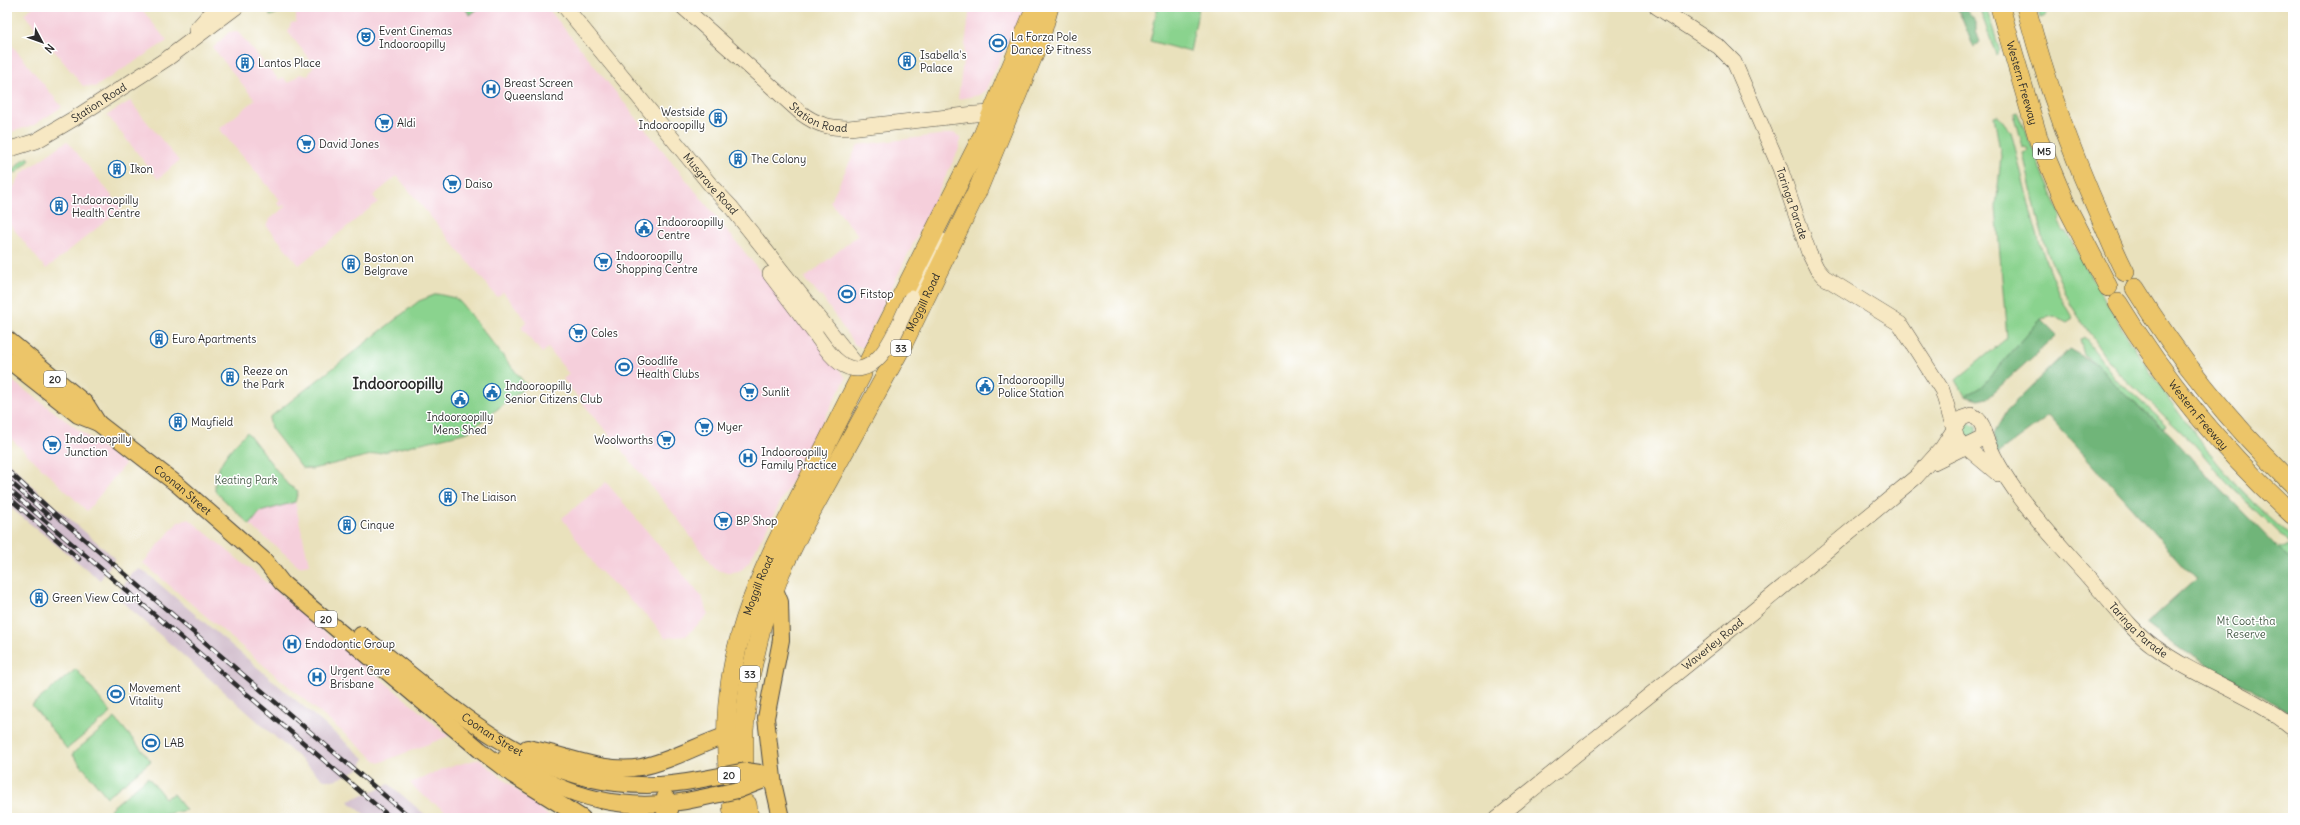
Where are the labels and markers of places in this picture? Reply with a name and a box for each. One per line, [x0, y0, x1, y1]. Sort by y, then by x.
place label: Event Cinemas Indooroopilly [379, 24, 452, 51]
theatre icon: Event Cinemas Indooroopilly [356, 27, 376, 47]
place label: La Forza Pole Dance & Fitness [1011, 30, 1091, 57]
sports icon: La Forza Pole Dance & Fitness [988, 33, 1008, 53]
place label: Isabella's Palace [920, 48, 966, 75]
building icon: Isabella's Palace [897, 51, 917, 71]
building icon: Lantos Place [235, 53, 255, 73]
place label: Lantos Place [258, 56, 321, 70]
place label: Breast Screen Queensland [504, 76, 573, 103]
hospital icon: Breast Screen Queensland [481, 79, 501, 99]
place label: Westside Indooroopilly [638, 105, 705, 132]
building icon: Westside Indooroopilly [708, 108, 728, 128]
supermarket icon: Aldi [374, 113, 394, 133]
place label: Aldi [397, 116, 415, 130]
supermarket icon: David Jones [296, 134, 316, 154]
place label: David Jones [319, 137, 379, 151]
building icon: The Colony [728, 149, 748, 169]
place label: The Colony [751, 152, 806, 166]
building icon: Ikon [107, 159, 127, 179]
place label: Ikon [130, 162, 153, 176]
supermarket icon: Daiso [442, 174, 462, 194]
place label: Daiso [465, 177, 493, 191]
place label: Indooroopilly Health Centre [72, 193, 140, 220]
building icon: Indooroopilly Health Centre [49, 196, 69, 216]
place label: Indooroopilly Centre [657, 215, 724, 242]
public building icon: Indooroopilly Centre [634, 218, 654, 238]
place label: Indooroopilly Shopping Centre [616, 249, 698, 276]
place label: Boston on Belgrave [364, 251, 414, 278]
supermarket icon: Indooroopilly Shopping Centre [593, 252, 613, 272]
building icon: Boston on Belgrave [341, 254, 361, 274]
sports icon: Fitstop [837, 284, 857, 304]
place label: Fitstop [860, 287, 894, 301]
supermarket icon: Coles [568, 323, 588, 343]
place label: Coles [591, 326, 618, 340]
building icon: Euro Apartments [149, 329, 169, 349]
place label: Euro Apartments [172, 332, 256, 346]
place label: Goodlife Health Clubs [637, 354, 699, 381]
sports icon: Goodlife Health Clubs [614, 357, 634, 377]
place label: Reeze on the Park [243, 364, 288, 391]
building icon: Reeze on the Park [220, 367, 240, 387]
place label: Indooroopilly Police Station [998, 373, 1065, 400]
public building icon: Indooroopilly Police Station [975, 376, 995, 396]
place label: Indooroopilly Senior Citizens Club [505, 379, 602, 406]
public building icon: Indooroopilly Senior Citizens Club [482, 382, 502, 402]
supermarket icon: Sunlit [739, 382, 759, 402]
place label: Sunlit [762, 385, 790, 399]
public building icon: Indooroopilly Mens Shed [450, 389, 470, 409]
place label: Indooroopilly Mens Shed [427, 410, 493, 437]
building icon: Mayfield [168, 412, 188, 432]
place label: Mayfield [191, 415, 234, 429]
supermarket icon: Myer [694, 417, 714, 437]
place label: Myer [717, 420, 743, 434]
supermarket icon: Woolworths [656, 430, 676, 450]
place label: Indooroopilly Junction [65, 432, 132, 459]
place label: Woolworths [594, 433, 653, 447]
supermarket icon: Indooroopilly Junction [42, 435, 62, 455]
place label: Indooroopilly Family Practice [761, 445, 837, 472]
hospital icon: Indooroopilly Family Practice [738, 448, 758, 468]
building icon: The Liaison [438, 487, 458, 507]
place label: The Liaison [461, 490, 516, 504]
supermarket icon: BP Shop [713, 511, 733, 531]
place label: BP Shop [736, 514, 777, 528]
building icon: Cinque [337, 515, 357, 535]
place label: Cinque [360, 518, 395, 532]
building icon: Green View Court [29, 588, 49, 608]
place label: Green View Court [52, 591, 140, 605]
hospital icon: Endodontic Group [282, 634, 302, 654]
place label: Endodontic Group [305, 637, 395, 651]
place label: Urgent Care Brisbane [330, 664, 390, 691]
hospital icon: Urgent Care Brisbane [307, 667, 327, 687]
place label: Movement Vitality [129, 681, 181, 708]
sports icon: Movement Vitality [106, 684, 126, 704]
sports icon: LAB [141, 733, 161, 753]
place label: LAB [164, 736, 184, 750]

